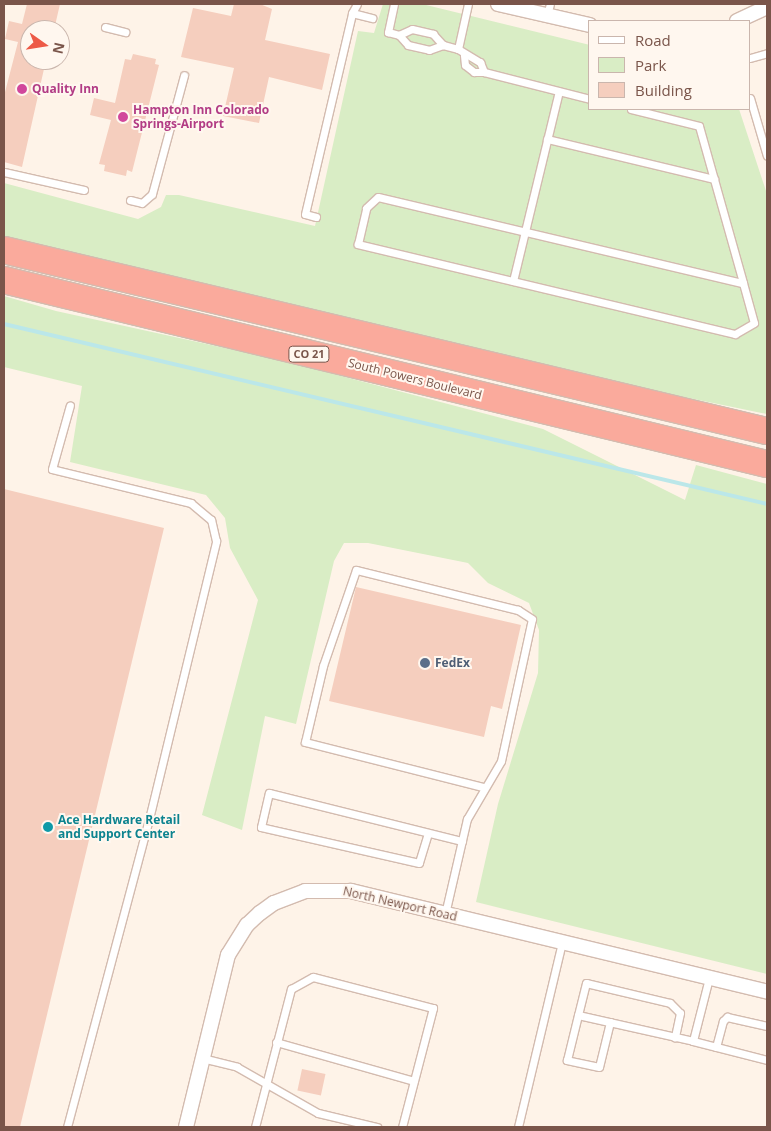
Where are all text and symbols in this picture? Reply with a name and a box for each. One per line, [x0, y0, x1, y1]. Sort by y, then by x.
north arrow [20, 20, 70, 70]
legend [588, 20, 751, 110]
text: Road [635, 30, 671, 50]
text: N [49, 41, 70, 56]
text: Park [635, 55, 666, 75]
text: Building [635, 80, 692, 100]
place label: Quality Inn [32, 82, 99, 96]
marker: Quality Inn [16, 83, 28, 95]
place label: Hampton Inn Colorado Springs-Airport [133, 103, 269, 131]
marker: Hampton Inn Colorado Springs-Airport [117, 111, 129, 123]
road number: CO 21 [288, 346, 330, 362]
street label: South Powers Boulevard [347, 355, 483, 403]
place label: FedEx [435, 656, 470, 670]
marker: FedEx [419, 657, 431, 669]
place label: Ace Hardware Retail and Support Center [58, 813, 180, 841]
marker: Ace Hardware Retail and Support Center [42, 821, 54, 833]
street label: North Newport Road [342, 884, 458, 924]

